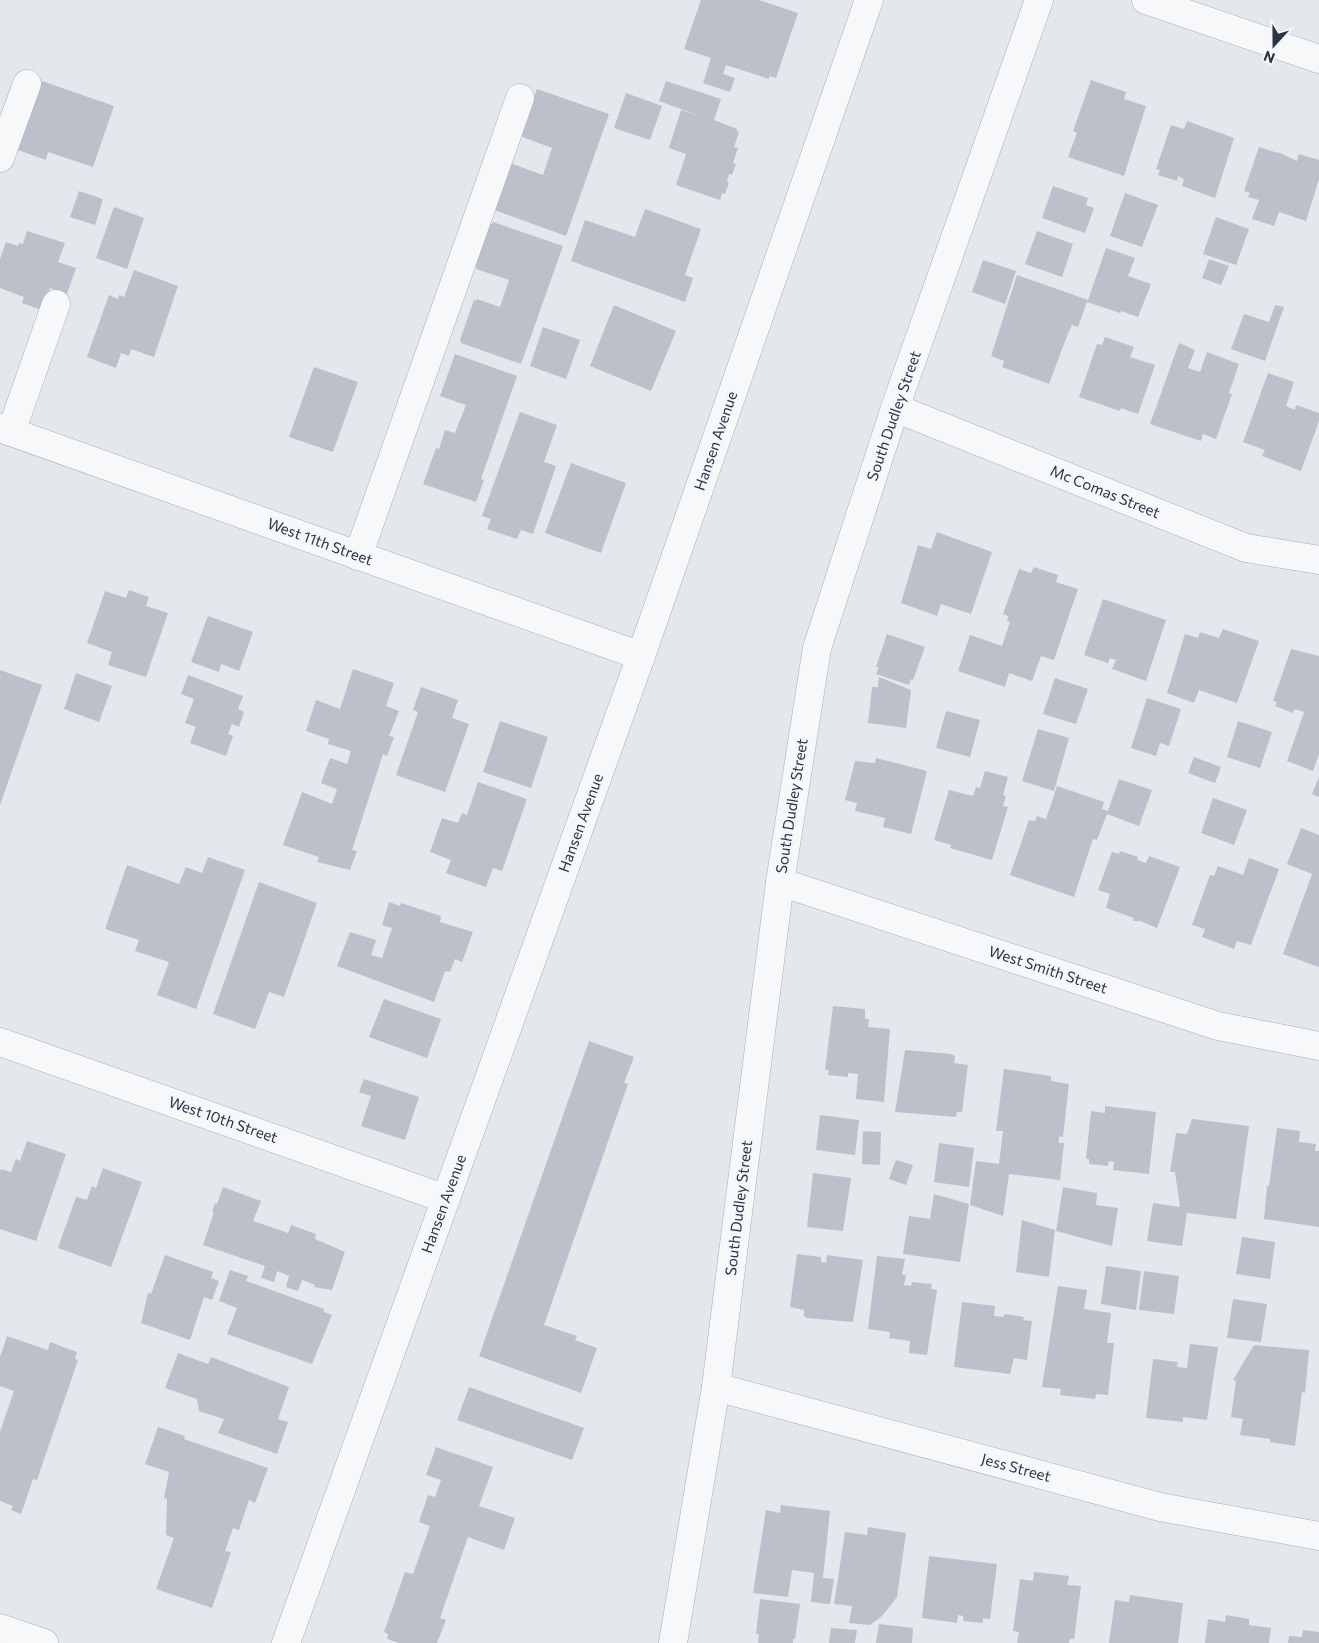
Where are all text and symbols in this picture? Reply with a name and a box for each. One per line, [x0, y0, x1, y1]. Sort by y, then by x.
north arrow [1249, 20, 1299, 70]
text: N [1261, 48, 1277, 67]
street label: South Dudley Street [862, 348, 924, 483]
street label: Hansen Avenue [690, 389, 741, 493]
street label: Mc Comas Street [1048, 461, 1163, 521]
street label: West 11th Street [265, 514, 375, 568]
street label: South Dudley Street [771, 737, 811, 875]
street label: Hansen Avenue [554, 771, 606, 875]
street label: West Smith Street [987, 941, 1110, 997]
street label: West 10th Street [166, 1092, 280, 1146]
street label: South Dudley Street [721, 1139, 755, 1277]
street label: Hansen Avenue [417, 1152, 469, 1256]
street label: Jess Street [980, 1449, 1053, 1485]

